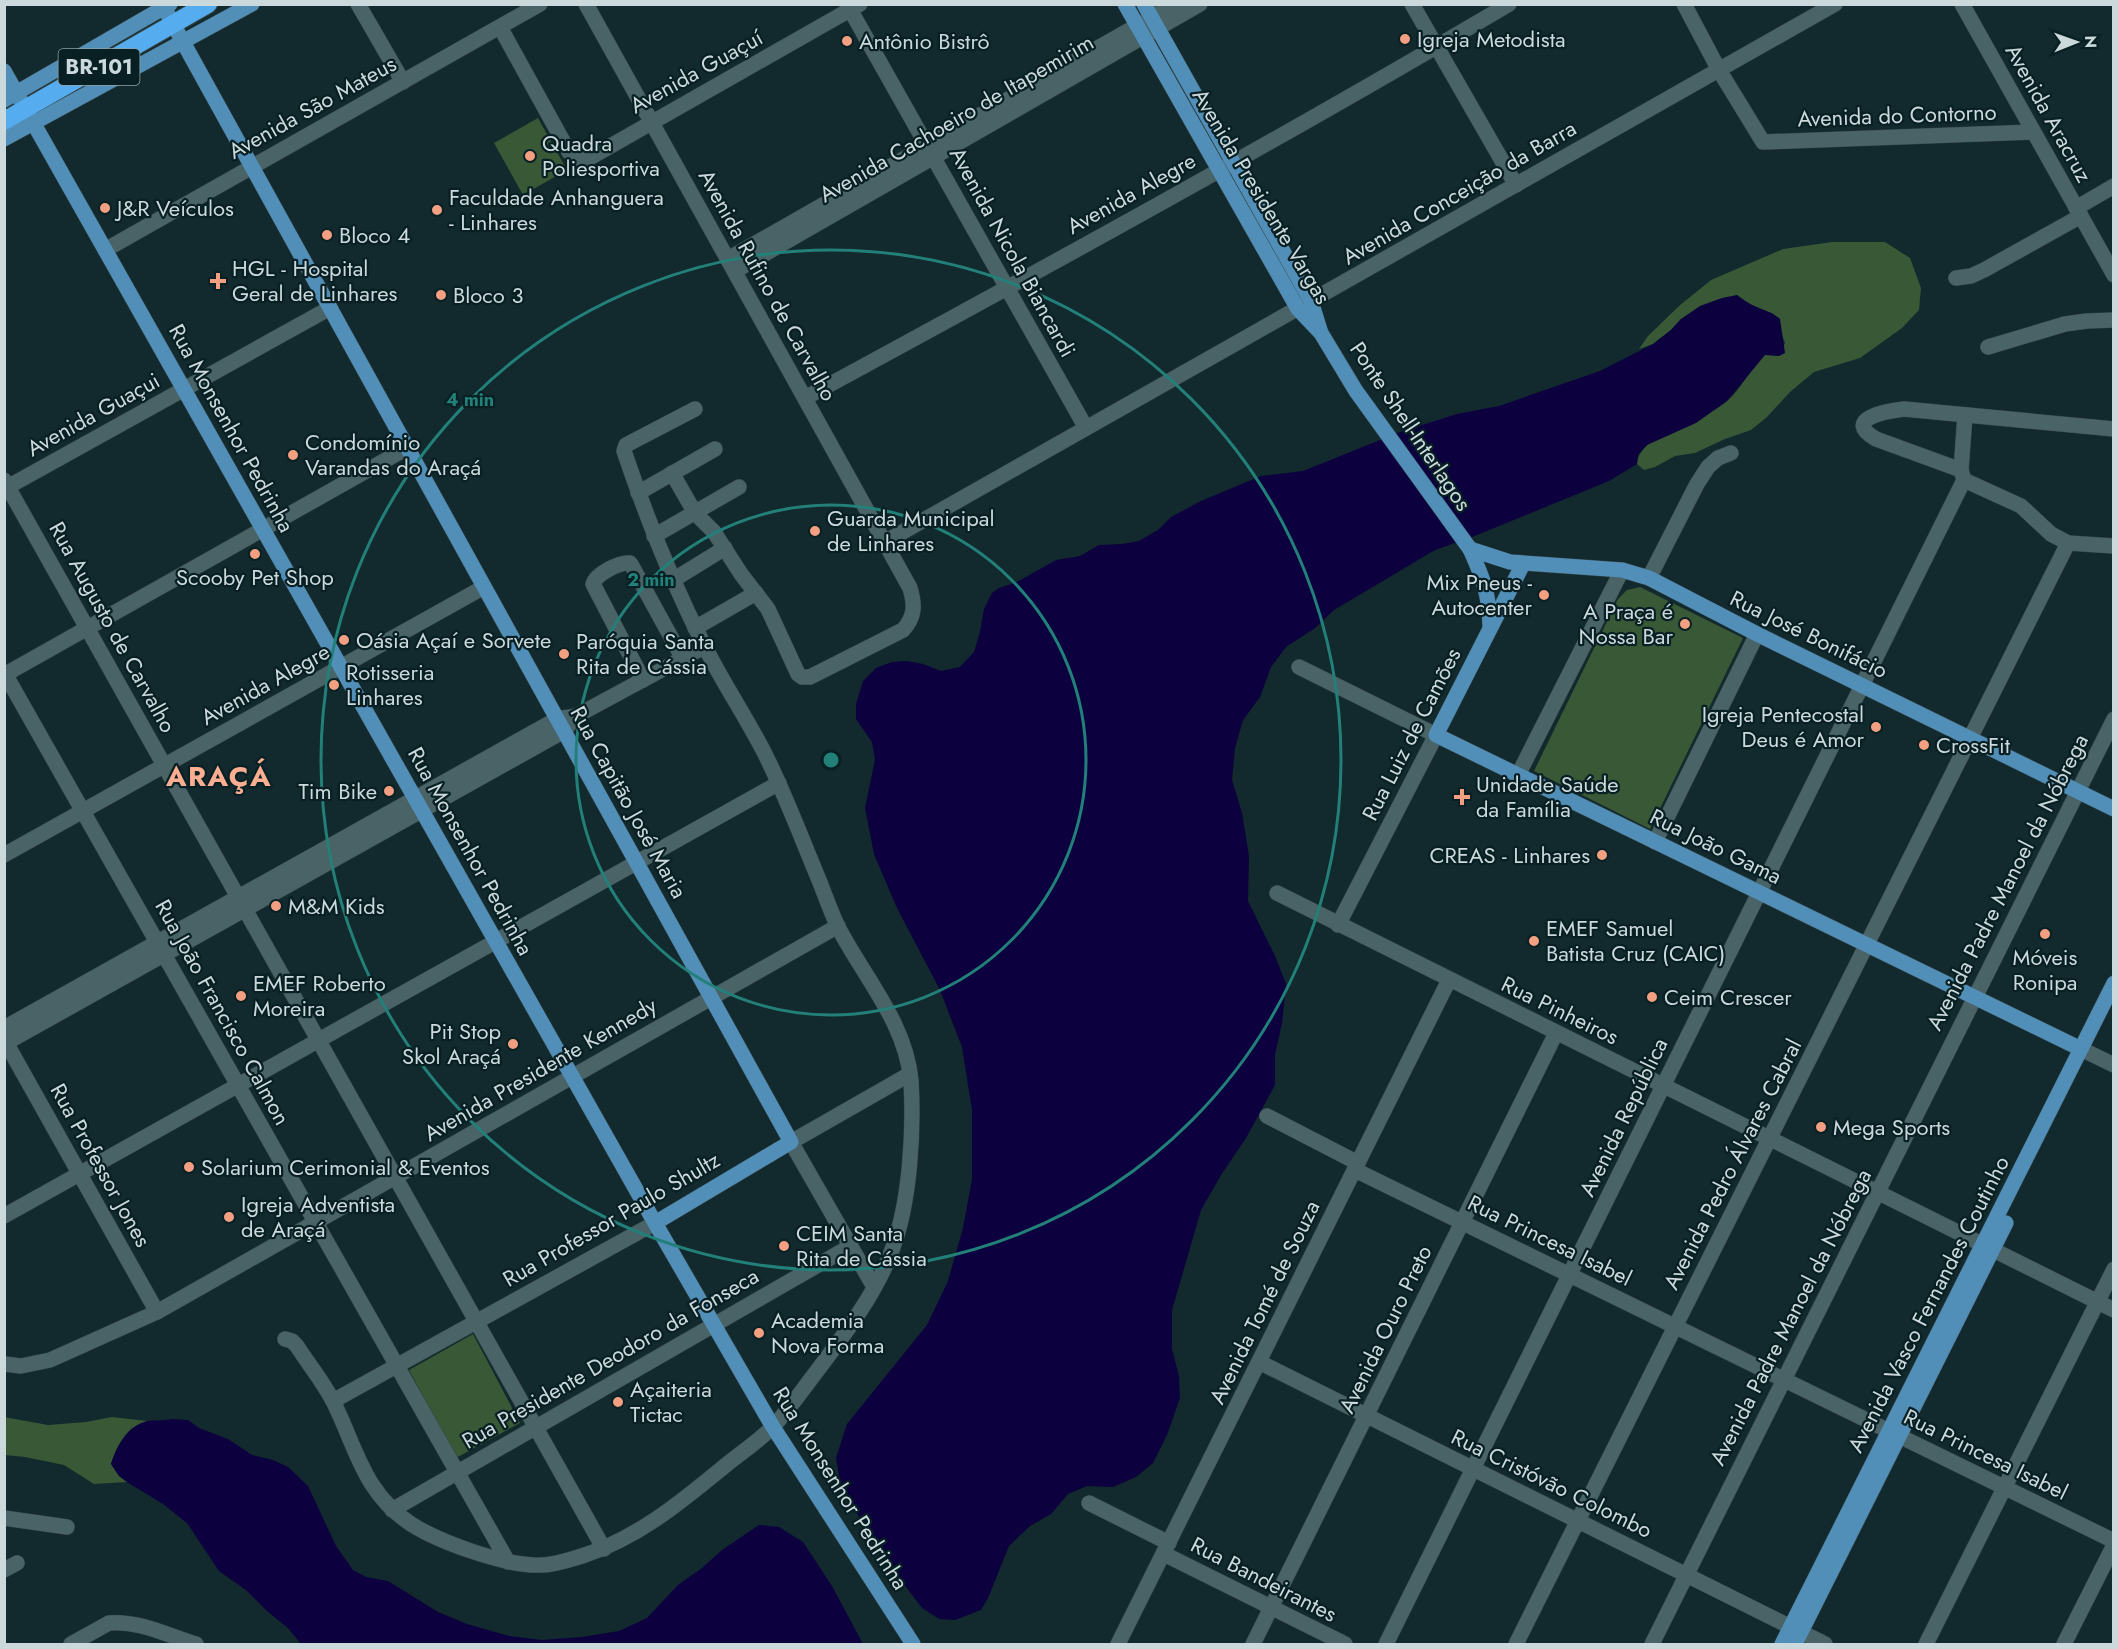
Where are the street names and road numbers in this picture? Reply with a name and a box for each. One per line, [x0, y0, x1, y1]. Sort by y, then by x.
street label: Avenida Guaçuí [623, 20, 770, 121]
street label: Avenida Cachoeiro de Itapemirim [813, 26, 1099, 210]
street label: Avenida Aracruz [1998, 38, 2100, 188]
street label: Avenida São Mateus [222, 47, 402, 167]
road number: BR-101 [58, 49, 140, 85]
street label: Avenida Presidente Vargas [1185, 82, 1339, 310]
street label: Avenida do Contorno [1797, 96, 1997, 134]
street label: Avenida Conceição da Barra [1336, 112, 1582, 272]
street label: Avenida Nicola Biancardi [942, 141, 1084, 363]
street label: Avenida Alegre [1061, 144, 1201, 242]
street label: Avenida Rufino de Carvalho [691, 163, 845, 407]
street label: Rua Monsenhor Pedrinha [161, 318, 303, 538]
street label: Ponte Shell-Interlagos [1342, 335, 1480, 517]
street label: Avenida Guaçui [20, 364, 166, 464]
street label: Rua Augusto de Carvalho [42, 516, 184, 738]
street label: Rua José Bonifácio [1725, 582, 1893, 686]
street label: Avenida Alegre [195, 635, 335, 733]
street label: Rua Luiz de Camões [1354, 642, 1468, 826]
street label: Rua Capitão José Maria [563, 700, 695, 904]
street label: Avenida Padre Manoel da Nóbrega [1918, 728, 2096, 1036]
street label: Rua Monsenhor Pedrinha [400, 741, 542, 961]
street label: Rua João Gama [1645, 800, 1787, 892]
street label: Rua João Francisco Calmon [148, 893, 298, 1131]
street label: Rua Pinheiros [1496, 968, 1624, 1052]
street label: Avenida Presidente Kennedy [418, 989, 663, 1149]
street label: Avenida República [1571, 1032, 1675, 1202]
street label: Avenida Pedro Álvares Cabral [1655, 1033, 1809, 1295]
street label: Rua Professor Jones [43, 1077, 159, 1253]
street label: Rua Professor Paulo Shultz [496, 1144, 726, 1294]
street label: Avenida Vasco Fernandes Coutinho [1839, 1150, 2017, 1458]
street label: Avenida Padre Manoel da Nóbrega [1701, 1163, 1879, 1471]
street label: Rua Princesa Isabel [1462, 1186, 1638, 1294]
street label: Avenida Tomé de Souza [1201, 1195, 1327, 1409]
street label: Avenida Ouro Preto [1330, 1240, 1440, 1418]
street label: Rua Presidente Deodoro da Fonseca [456, 1260, 764, 1456]
street label: Rua Monsenhor Pedrinha [765, 1380, 917, 1596]
street label: Rua Princesa Isabel [1898, 1400, 2074, 1508]
street label: Rua Cristóvão Colombo [1446, 1420, 1658, 1546]
street label: Rua Bandeirantes [1185, 1528, 1343, 1630]

